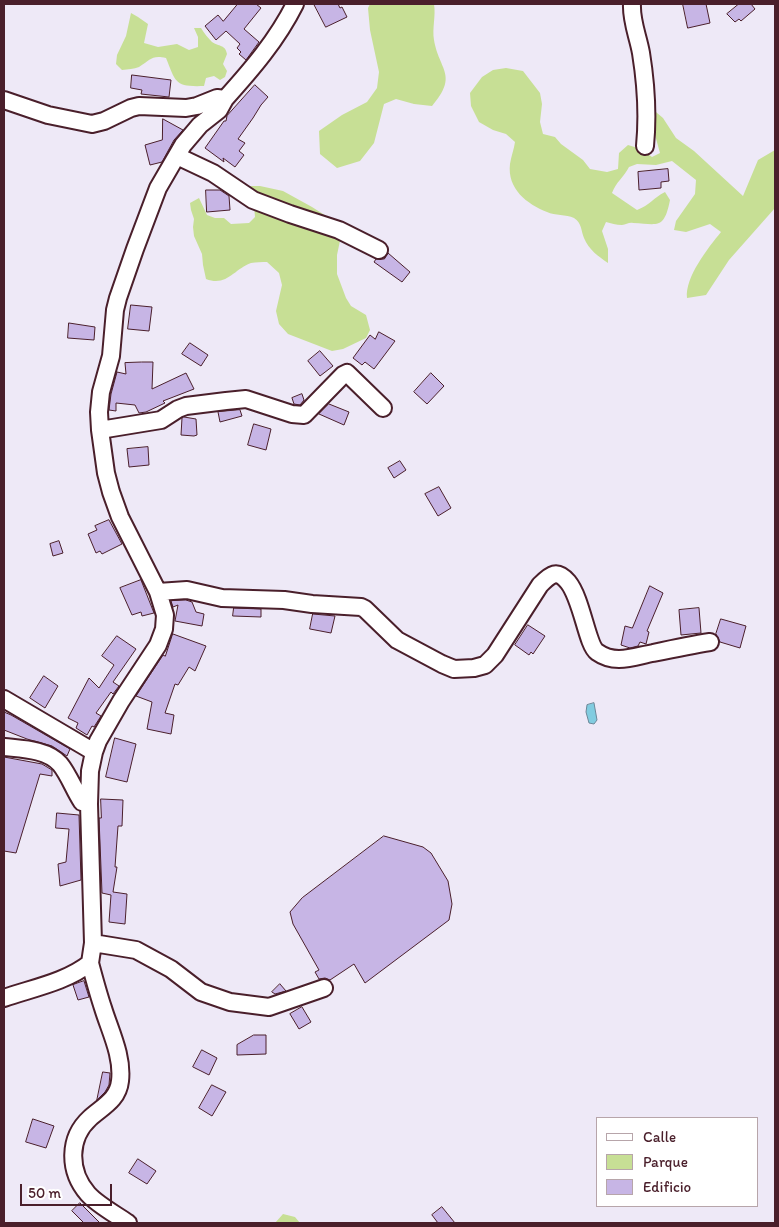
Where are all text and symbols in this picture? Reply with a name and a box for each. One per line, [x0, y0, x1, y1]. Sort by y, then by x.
legend [596, 1117, 759, 1207]
text: Calle [643, 1128, 676, 1146]
text: Parque [643, 1153, 688, 1171]
scale bar [22, 1174, 115, 1206]
text: Edificio [643, 1178, 691, 1196]
text: 50 m [28, 1184, 61, 1202]

